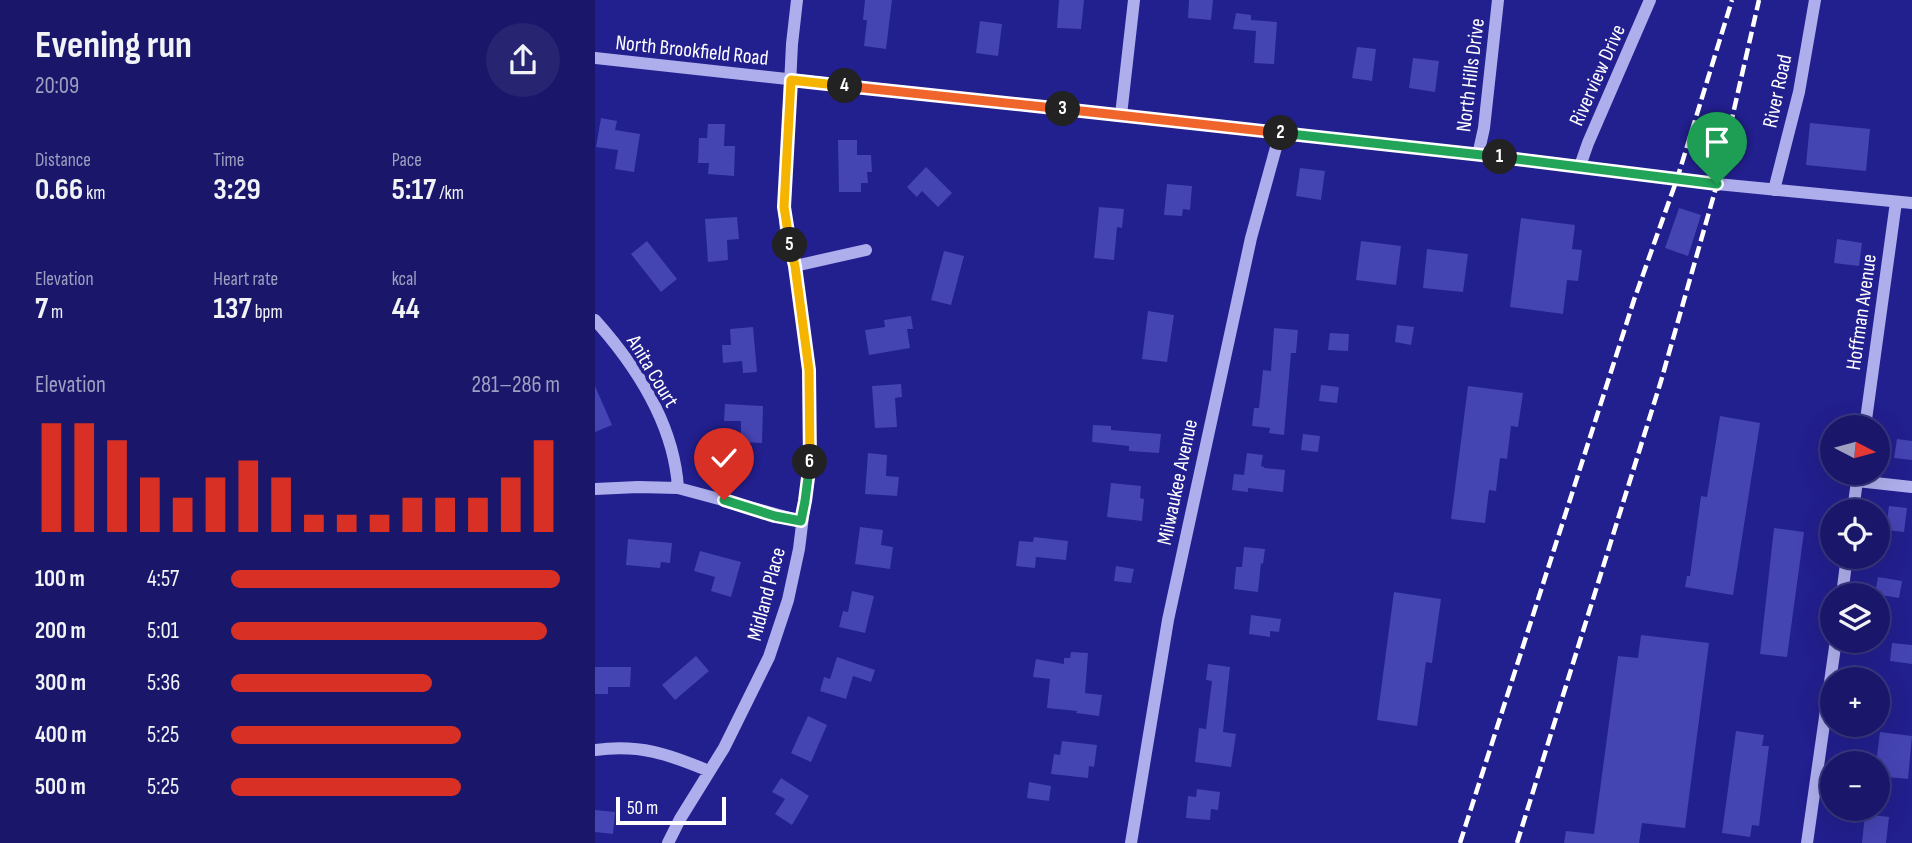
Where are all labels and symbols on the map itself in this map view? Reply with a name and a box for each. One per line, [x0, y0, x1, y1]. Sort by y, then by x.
street label: North Hills Drive [1451, 17, 1490, 133]
street label: Riverview Drive [1564, 21, 1631, 130]
street label: North Brookfield Road [614, 30, 770, 71]
street label: River Road [1758, 52, 1797, 130]
pin: 4 [827, 68, 863, 104]
pin: 3 [1045, 92, 1081, 126]
pin [1687, 112, 1747, 184]
pin: 2 [1263, 116, 1299, 150]
pin: 1 [1483, 140, 1517, 174]
pin: 5 [773, 228, 807, 262]
street label: Hoffman Avenue [1841, 253, 1882, 372]
street label: Anita Court [621, 330, 684, 412]
north arrow [1820, 415, 1890, 485]
street label: Milwaukee Avenue [1152, 417, 1203, 547]
pin [694, 428, 754, 500]
pin: 6 [793, 444, 827, 480]
street label: Midland Place [742, 545, 791, 644]
scale bar [616, 794, 726, 826]

